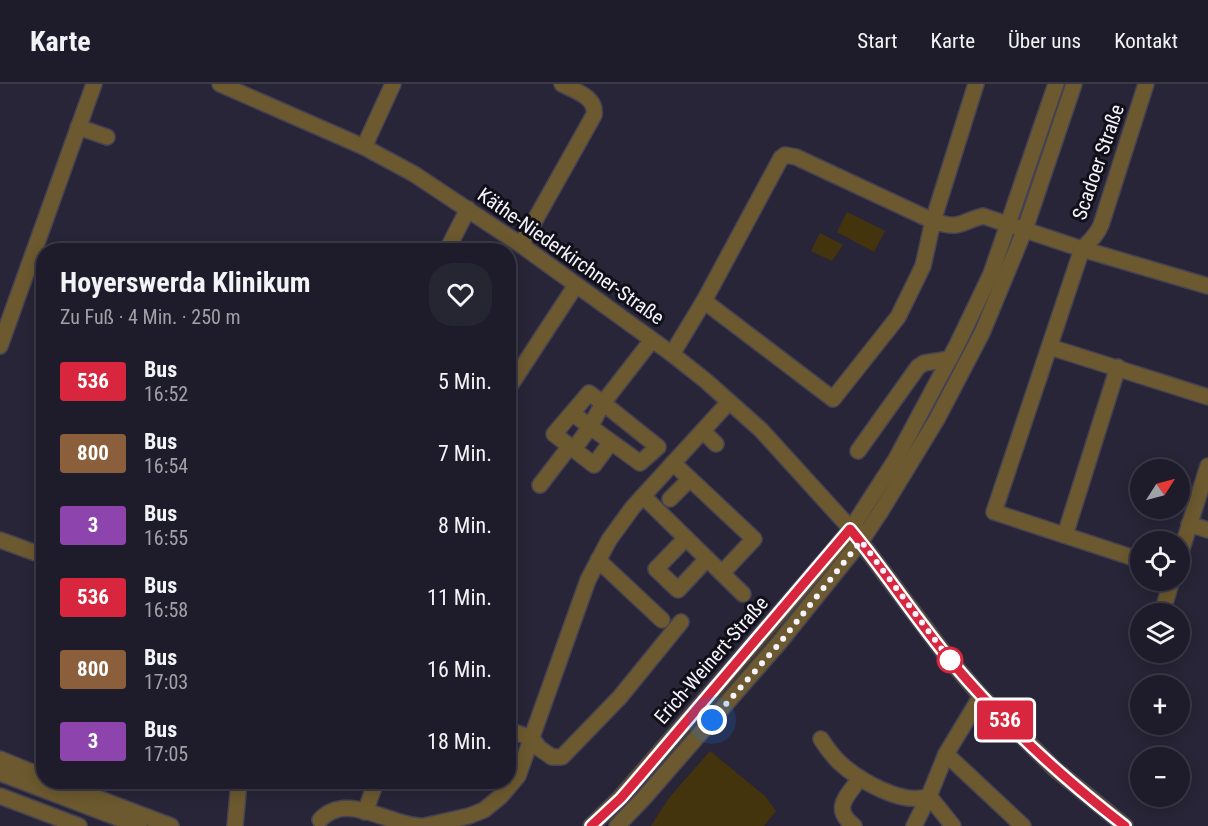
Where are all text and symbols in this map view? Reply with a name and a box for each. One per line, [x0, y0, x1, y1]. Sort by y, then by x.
text: Karte [30, 25, 91, 58]
text: Start [857, 29, 898, 53]
text: Karte [931, 29, 975, 53]
text: Über uns [1008, 29, 1081, 53]
text: Kontakt [1114, 29, 1178, 53]
street label: Scadoer Straße [1067, 101, 1129, 223]
street label: Käthe-Niederkirchner-Straße [473, 182, 669, 330]
button: heart [429, 263, 492, 326]
text: Hoyerswerda Klinikum [60, 266, 311, 299]
text: Zu Fuß · 4 Min. · 250 m [60, 305, 241, 329]
text: Bus [144, 357, 177, 382]
text: 536 [77, 369, 109, 393]
text: 5 Min. [438, 369, 492, 394]
text: 16:52 [144, 382, 188, 406]
text: Bus [144, 429, 177, 454]
text: 800 [77, 441, 109, 465]
text: 7 Min. [438, 441, 492, 466]
text: 16:54 [144, 454, 188, 478]
north arrow [1130, 459, 1190, 519]
map controls [1130, 459, 1190, 807]
text: Bus [144, 501, 177, 526]
text: 3 [88, 513, 98, 537]
text: 8 Min. [438, 513, 492, 538]
text: 16:55 [144, 526, 188, 550]
button: locate [1130, 531, 1190, 591]
text: Bus [144, 573, 177, 598]
text: 536 [77, 585, 109, 609]
text: 11 Min. [427, 585, 492, 610]
street label: Erich-Weinert-Straße [649, 591, 773, 729]
text: 16:58 [144, 598, 188, 622]
button: layers [1130, 603, 1190, 663]
text: Bus [144, 645, 177, 670]
unlabelled marker [937, 647, 963, 673]
text: 800 [77, 657, 109, 681]
text: 16 Min. [427, 657, 492, 682]
text: 17:03 [144, 670, 188, 694]
button: + [1130, 675, 1190, 735]
line badge: 536 [970, 700, 1040, 740]
your location [697, 705, 727, 735]
text: 536 [989, 708, 1021, 732]
text: Bus [144, 717, 177, 742]
text: 3 [88, 729, 98, 753]
text: 18 Min. [427, 729, 492, 754]
text: 17:05 [144, 742, 188, 766]
button: − [1130, 747, 1190, 807]

